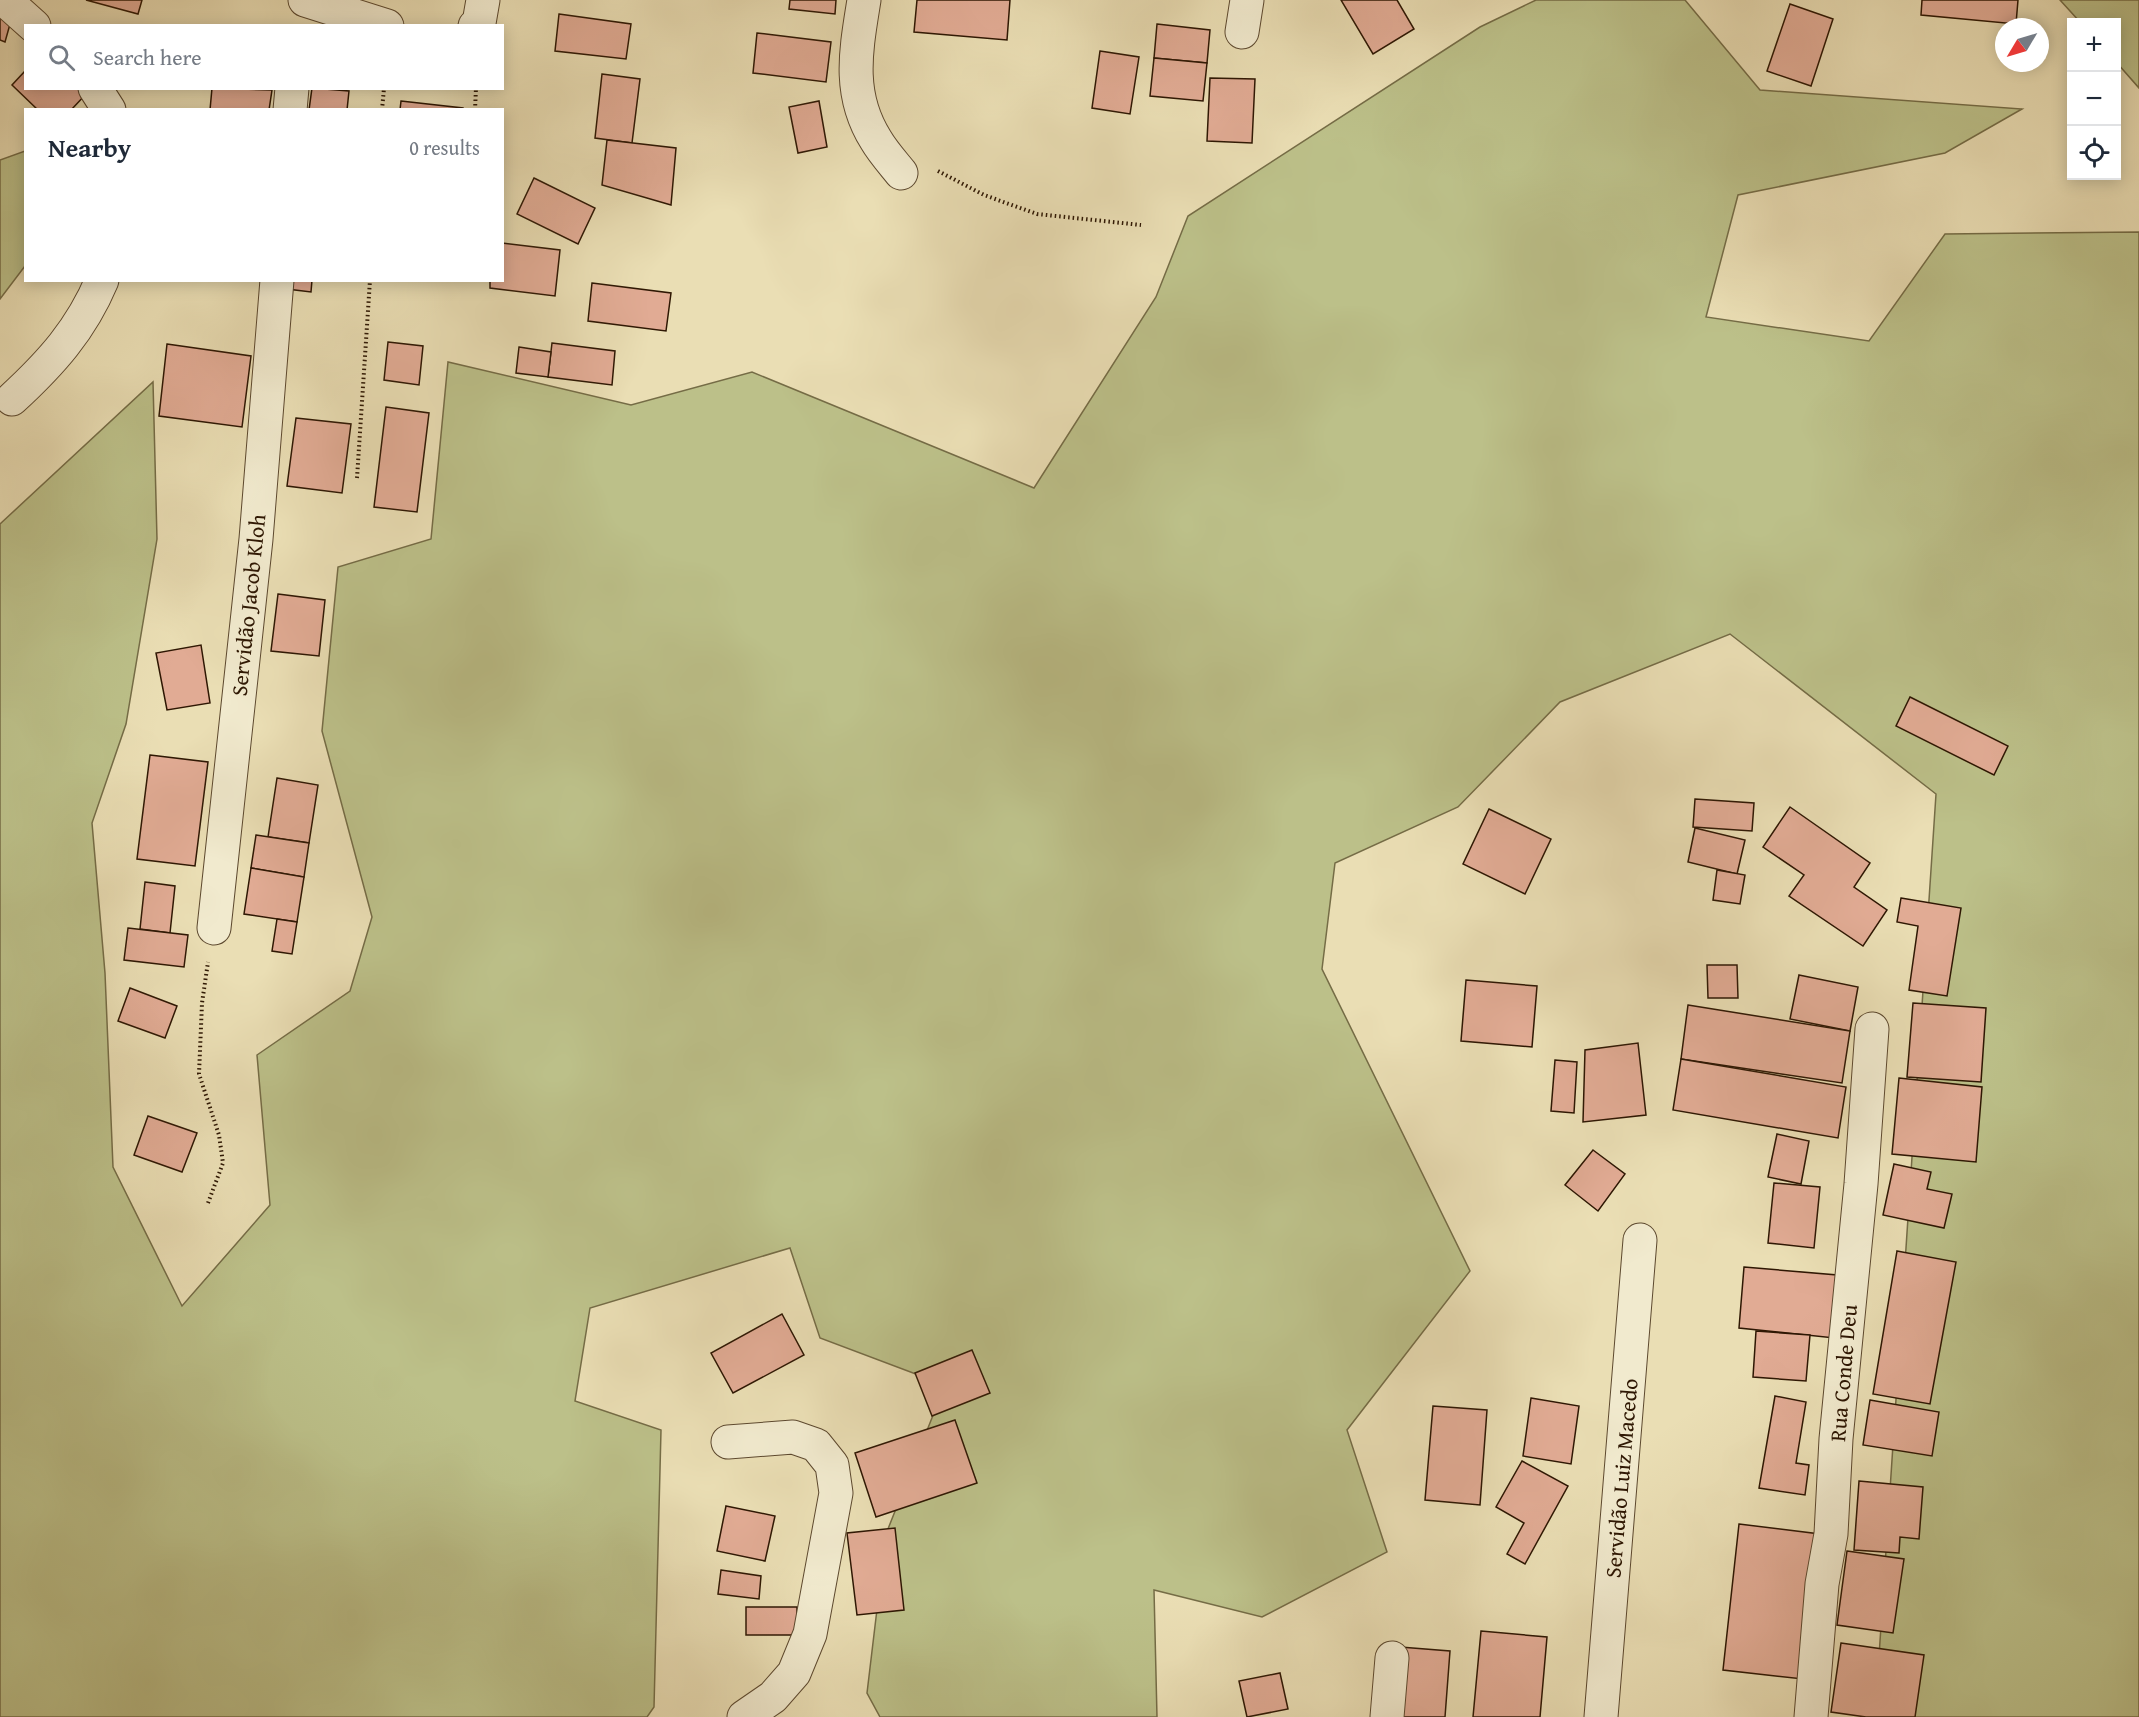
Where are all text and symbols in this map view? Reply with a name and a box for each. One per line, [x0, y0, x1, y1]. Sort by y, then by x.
north arrow [1995, 18, 2049, 72]
map controls [2067, 18, 2121, 180]
button: + [2067, 18, 2121, 72]
search box [24, 24, 504, 90]
icon: search [45, 41, 78, 74]
text: Search here [93, 41, 202, 73]
button: − [2067, 72, 2121, 126]
button: locate [2067, 126, 2121, 180]
text: Nearby [48, 128, 131, 167]
text: 0 results [409, 133, 480, 162]
street label: Servidão Jacob Kloh [223, 512, 274, 698]
street label: Rua Conde Deu [1821, 1303, 1865, 1443]
street label: Servidão Luiz Macedo [1596, 1377, 1646, 1579]

